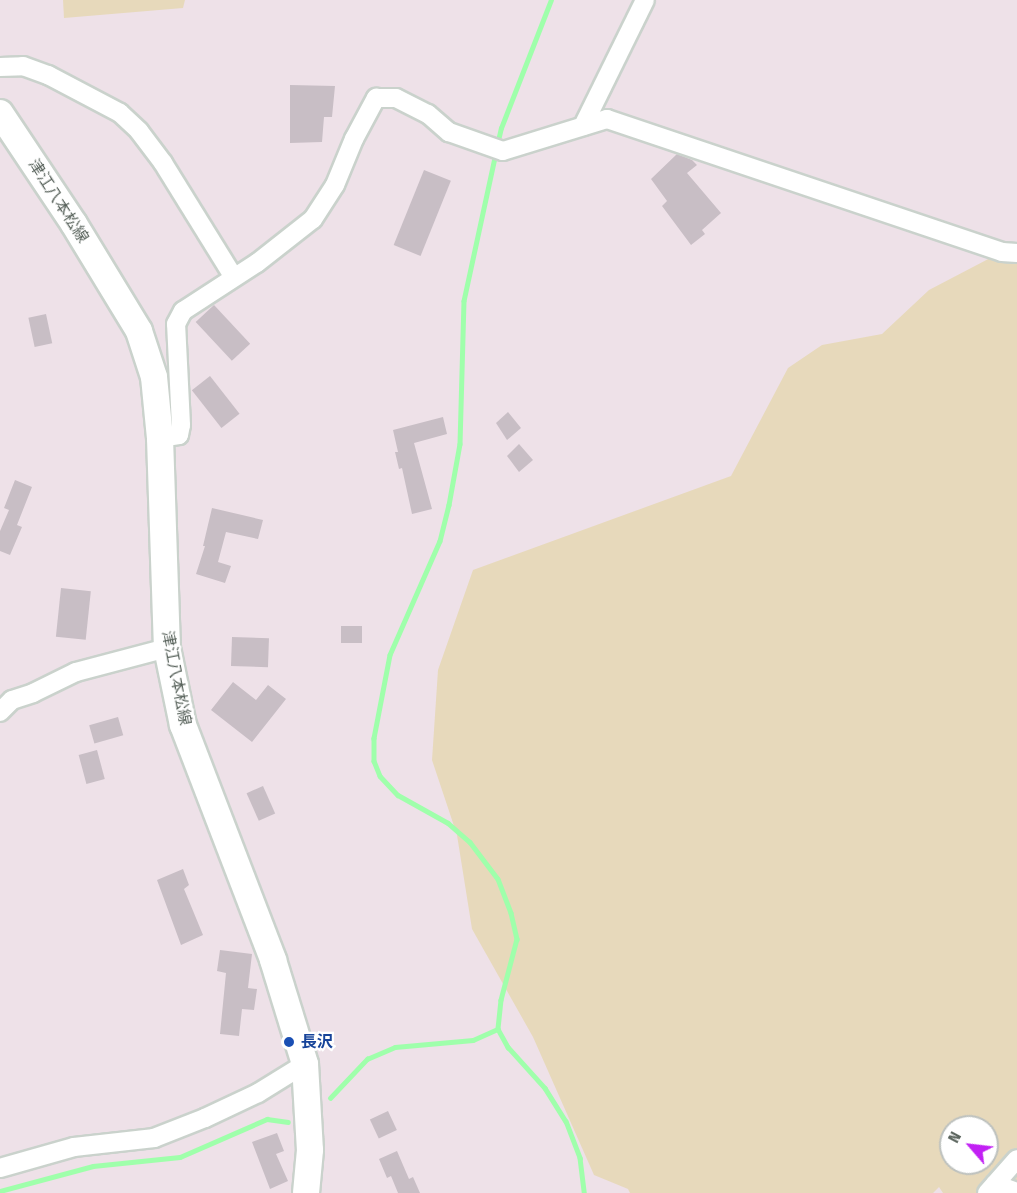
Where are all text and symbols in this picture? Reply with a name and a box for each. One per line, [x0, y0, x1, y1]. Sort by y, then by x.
street label: 津江八本松線 [24, 156, 92, 246]
street label: 津江八本松線 [157, 629, 195, 727]
place label: 長沢 [301, 1032, 333, 1052]
marker: 長沢 [282, 1035, 296, 1049]
north arrow [939, 1115, 999, 1175]
text: N [944, 1129, 965, 1146]

